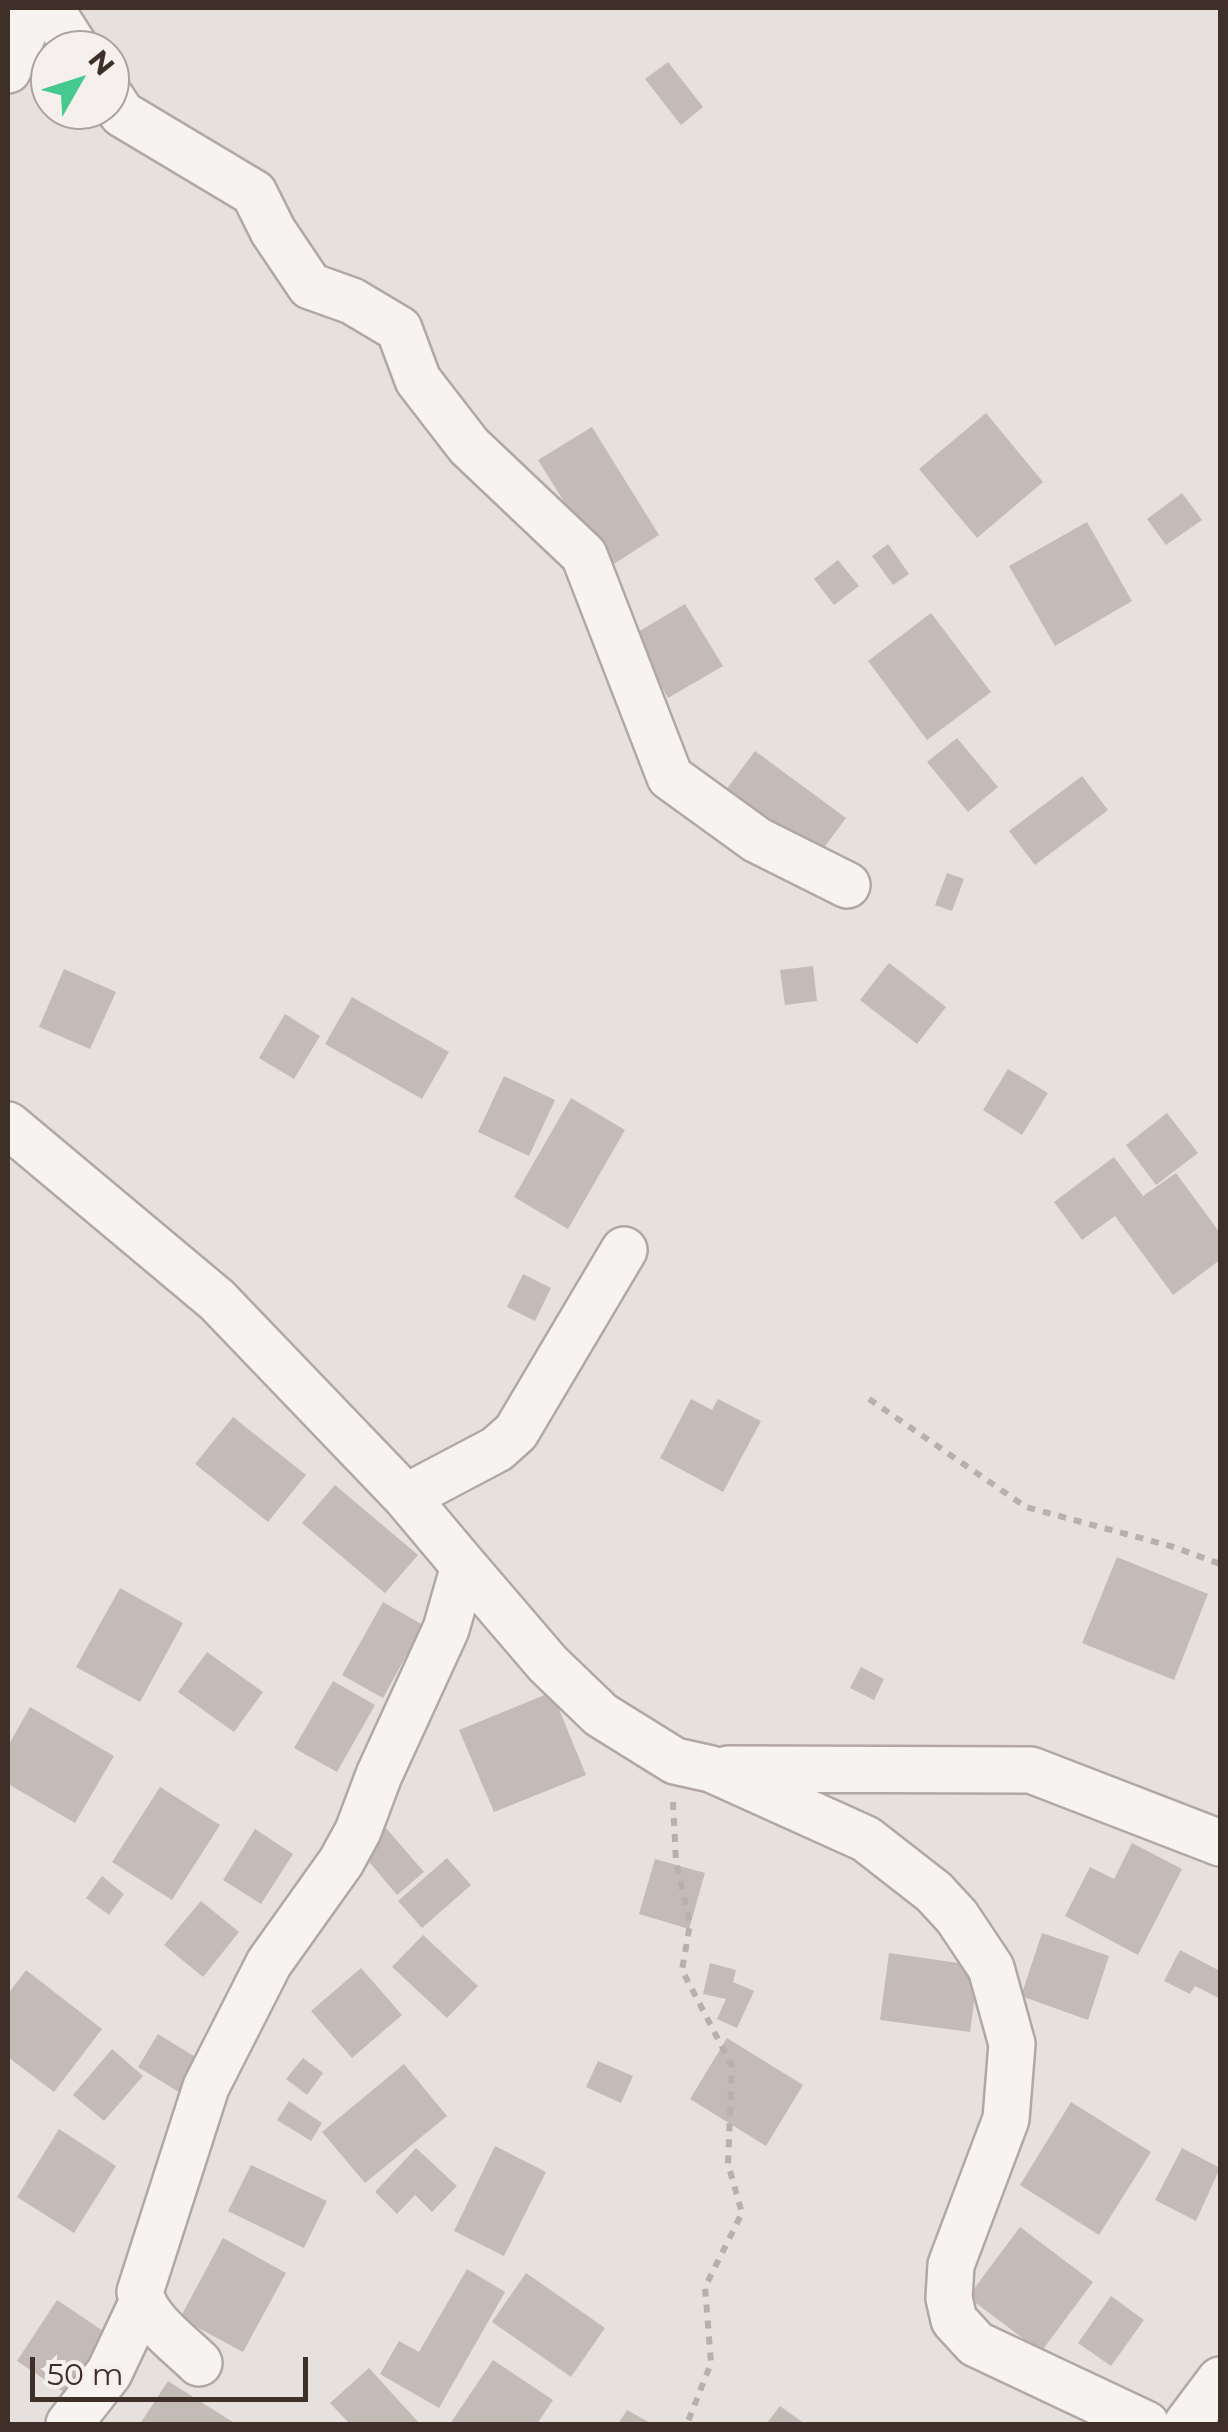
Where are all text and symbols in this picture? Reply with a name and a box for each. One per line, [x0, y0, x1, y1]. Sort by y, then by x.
north arrow [30, 30, 130, 130]
text: N [81, 43, 122, 82]
scale bar [35, 2337, 312, 2399]
text: 50 m [47, 2356, 124, 2393]

